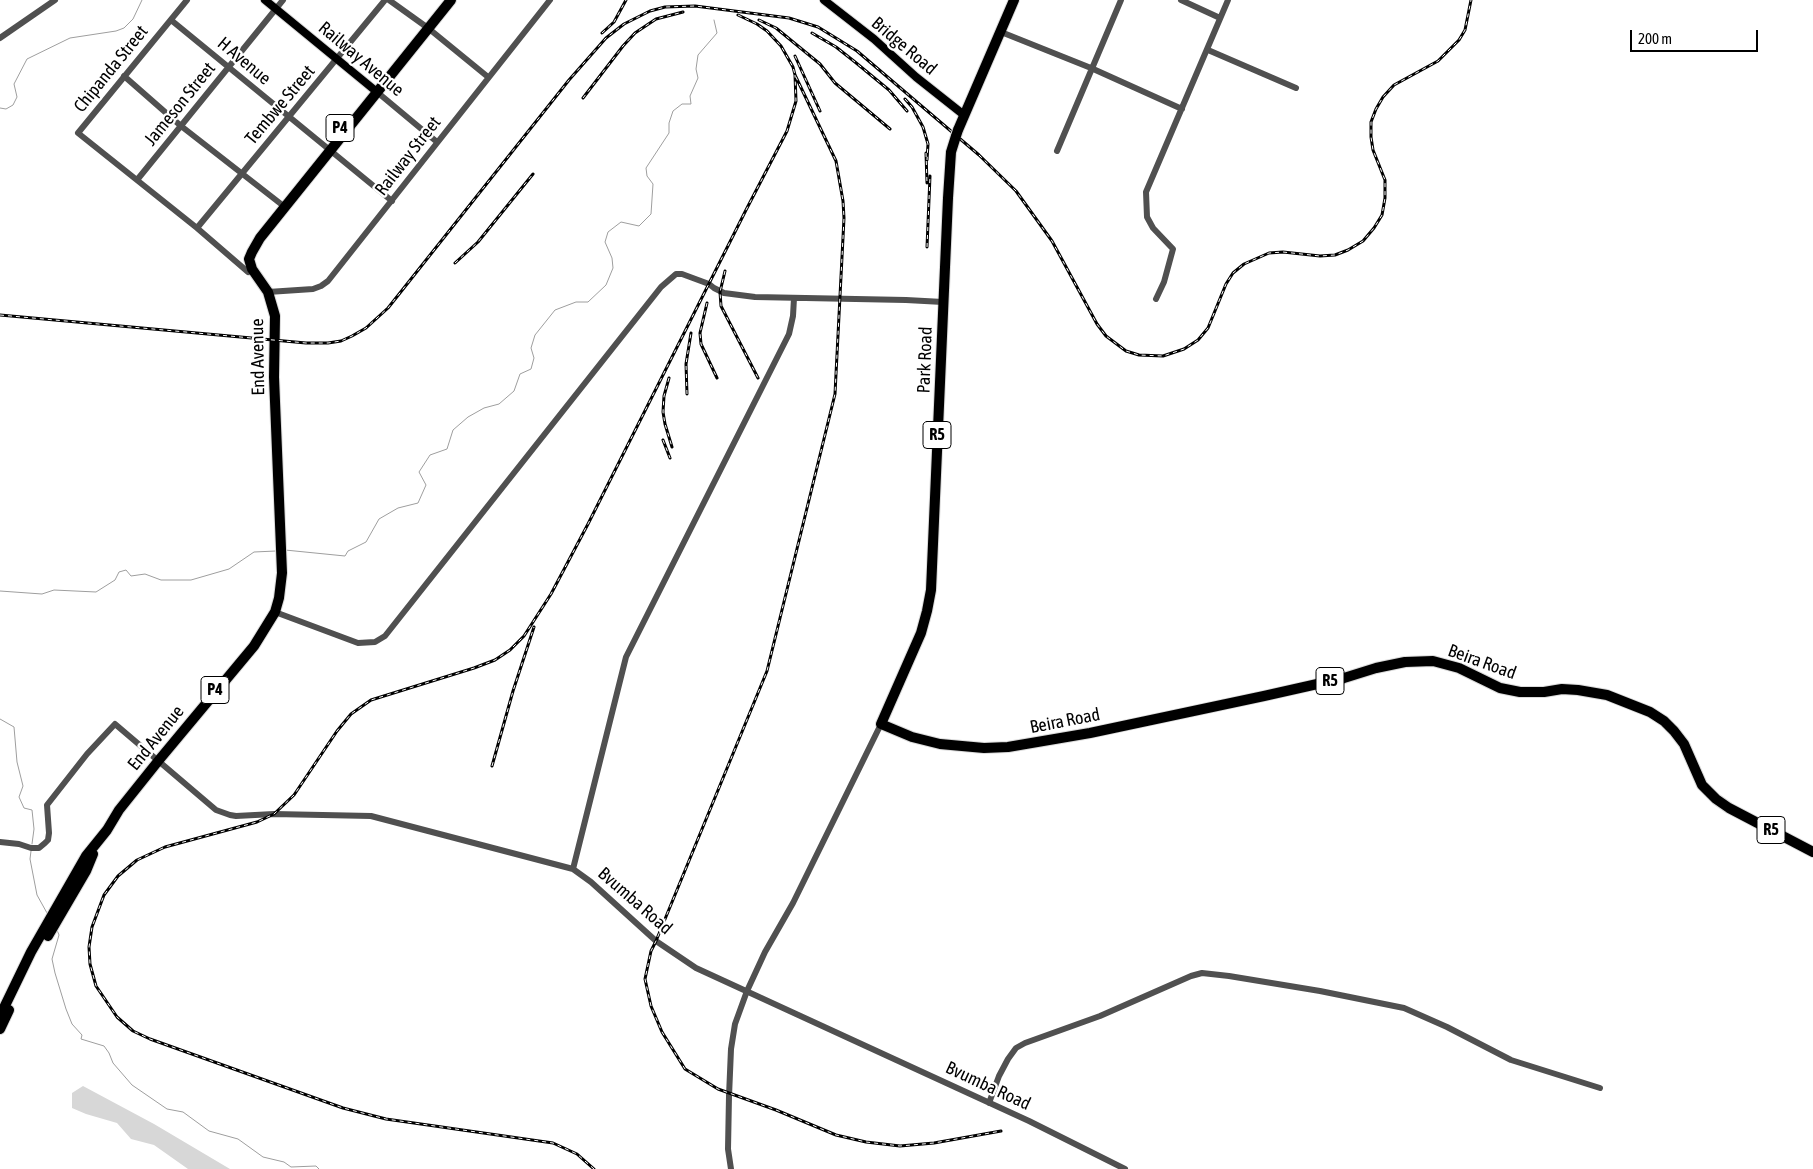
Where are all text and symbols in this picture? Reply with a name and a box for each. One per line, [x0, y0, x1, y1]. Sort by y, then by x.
street label: Bridge Road [867, 12, 941, 80]
street label: Railway Avenue [314, 17, 408, 101]
scale bar [1633, 20, 1760, 52]
street label: Chipanda Street [69, 21, 153, 117]
text: 200 m [1638, 30, 1672, 47]
street label: H Avenue [213, 33, 275, 89]
street label: Jameson Street [140, 58, 220, 150]
street label: Tembwe Street [241, 61, 319, 149]
street label: Railway Street [370, 112, 446, 200]
road number: P4 [326, 115, 354, 142]
street label: End Avenue [247, 318, 269, 396]
street label: Park Road [913, 326, 937, 394]
road number: R5 [923, 422, 951, 448]
street label: Beira Road [1445, 640, 1519, 684]
road number: R5 [1316, 668, 1344, 694]
road number: P4 [201, 676, 229, 704]
street label: End Avenue [123, 701, 189, 775]
street label: Beira Road [1028, 704, 1102, 738]
road number: R5 [1757, 816, 1785, 844]
street label: Bvumba Road [593, 863, 677, 939]
street label: Bvumba Road [942, 1057, 1034, 1115]

